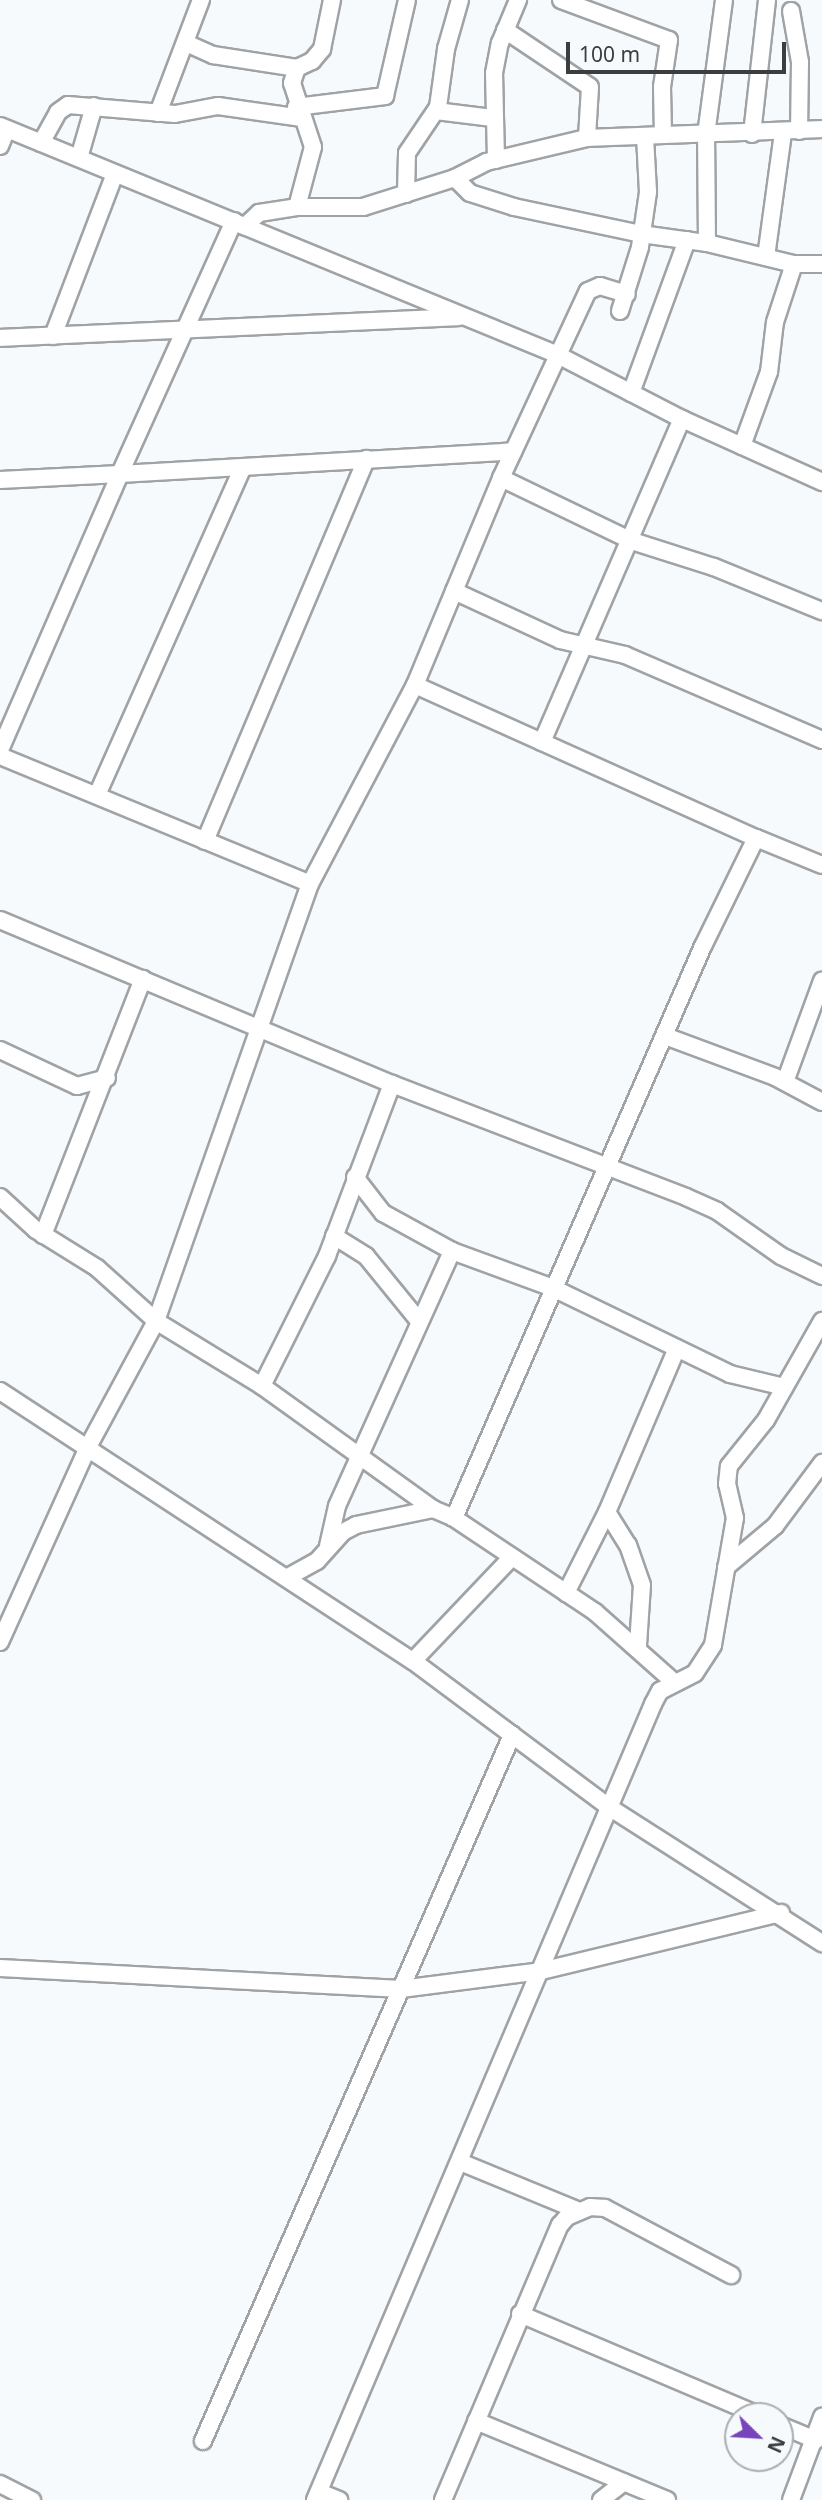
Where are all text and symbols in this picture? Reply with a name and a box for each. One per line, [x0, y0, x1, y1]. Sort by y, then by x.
scale bar [570, 28, 790, 72]
text: 100 m [579, 40, 640, 68]
north arrow [724, 2402, 794, 2472]
text: N [761, 2432, 791, 2457]

